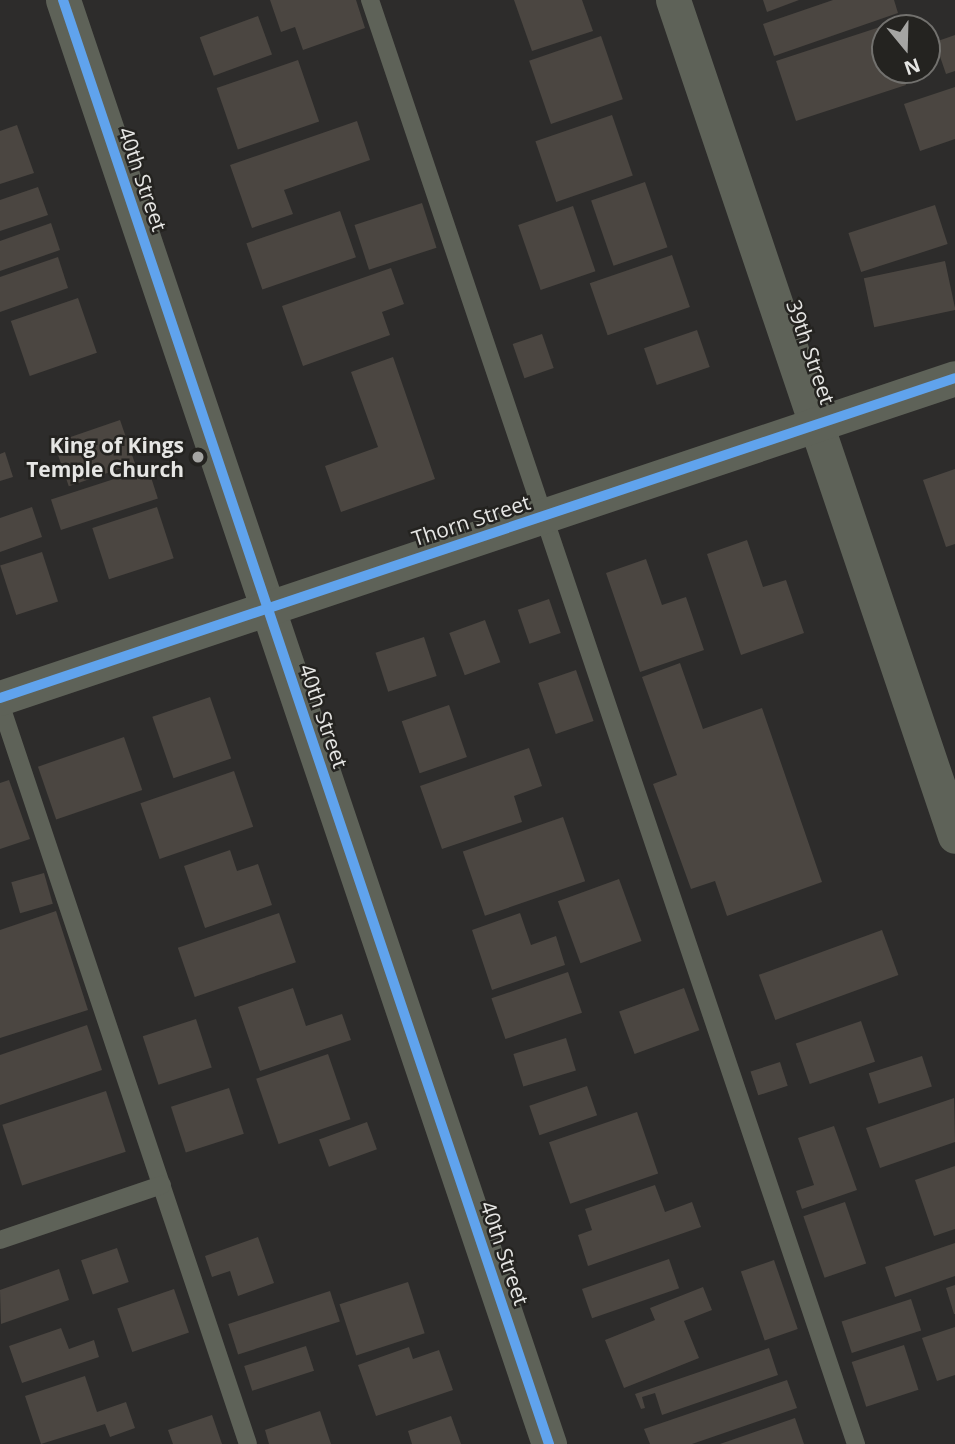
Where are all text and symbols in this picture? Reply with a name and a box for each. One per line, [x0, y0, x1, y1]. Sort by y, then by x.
north arrow [871, 14, 941, 84]
text: N [901, 52, 924, 82]
street label: 40th Street [113, 124, 173, 234]
street label: 39th Street [781, 297, 841, 407]
place label: King of Kings Temple Church [26, 432, 184, 482]
marker: King of Kings Temple Church [190, 449, 206, 465]
street label: Thorn Street [409, 489, 533, 551]
street label: 40th Street [294, 661, 354, 771]
street label: 40th Street [475, 1198, 535, 1308]

